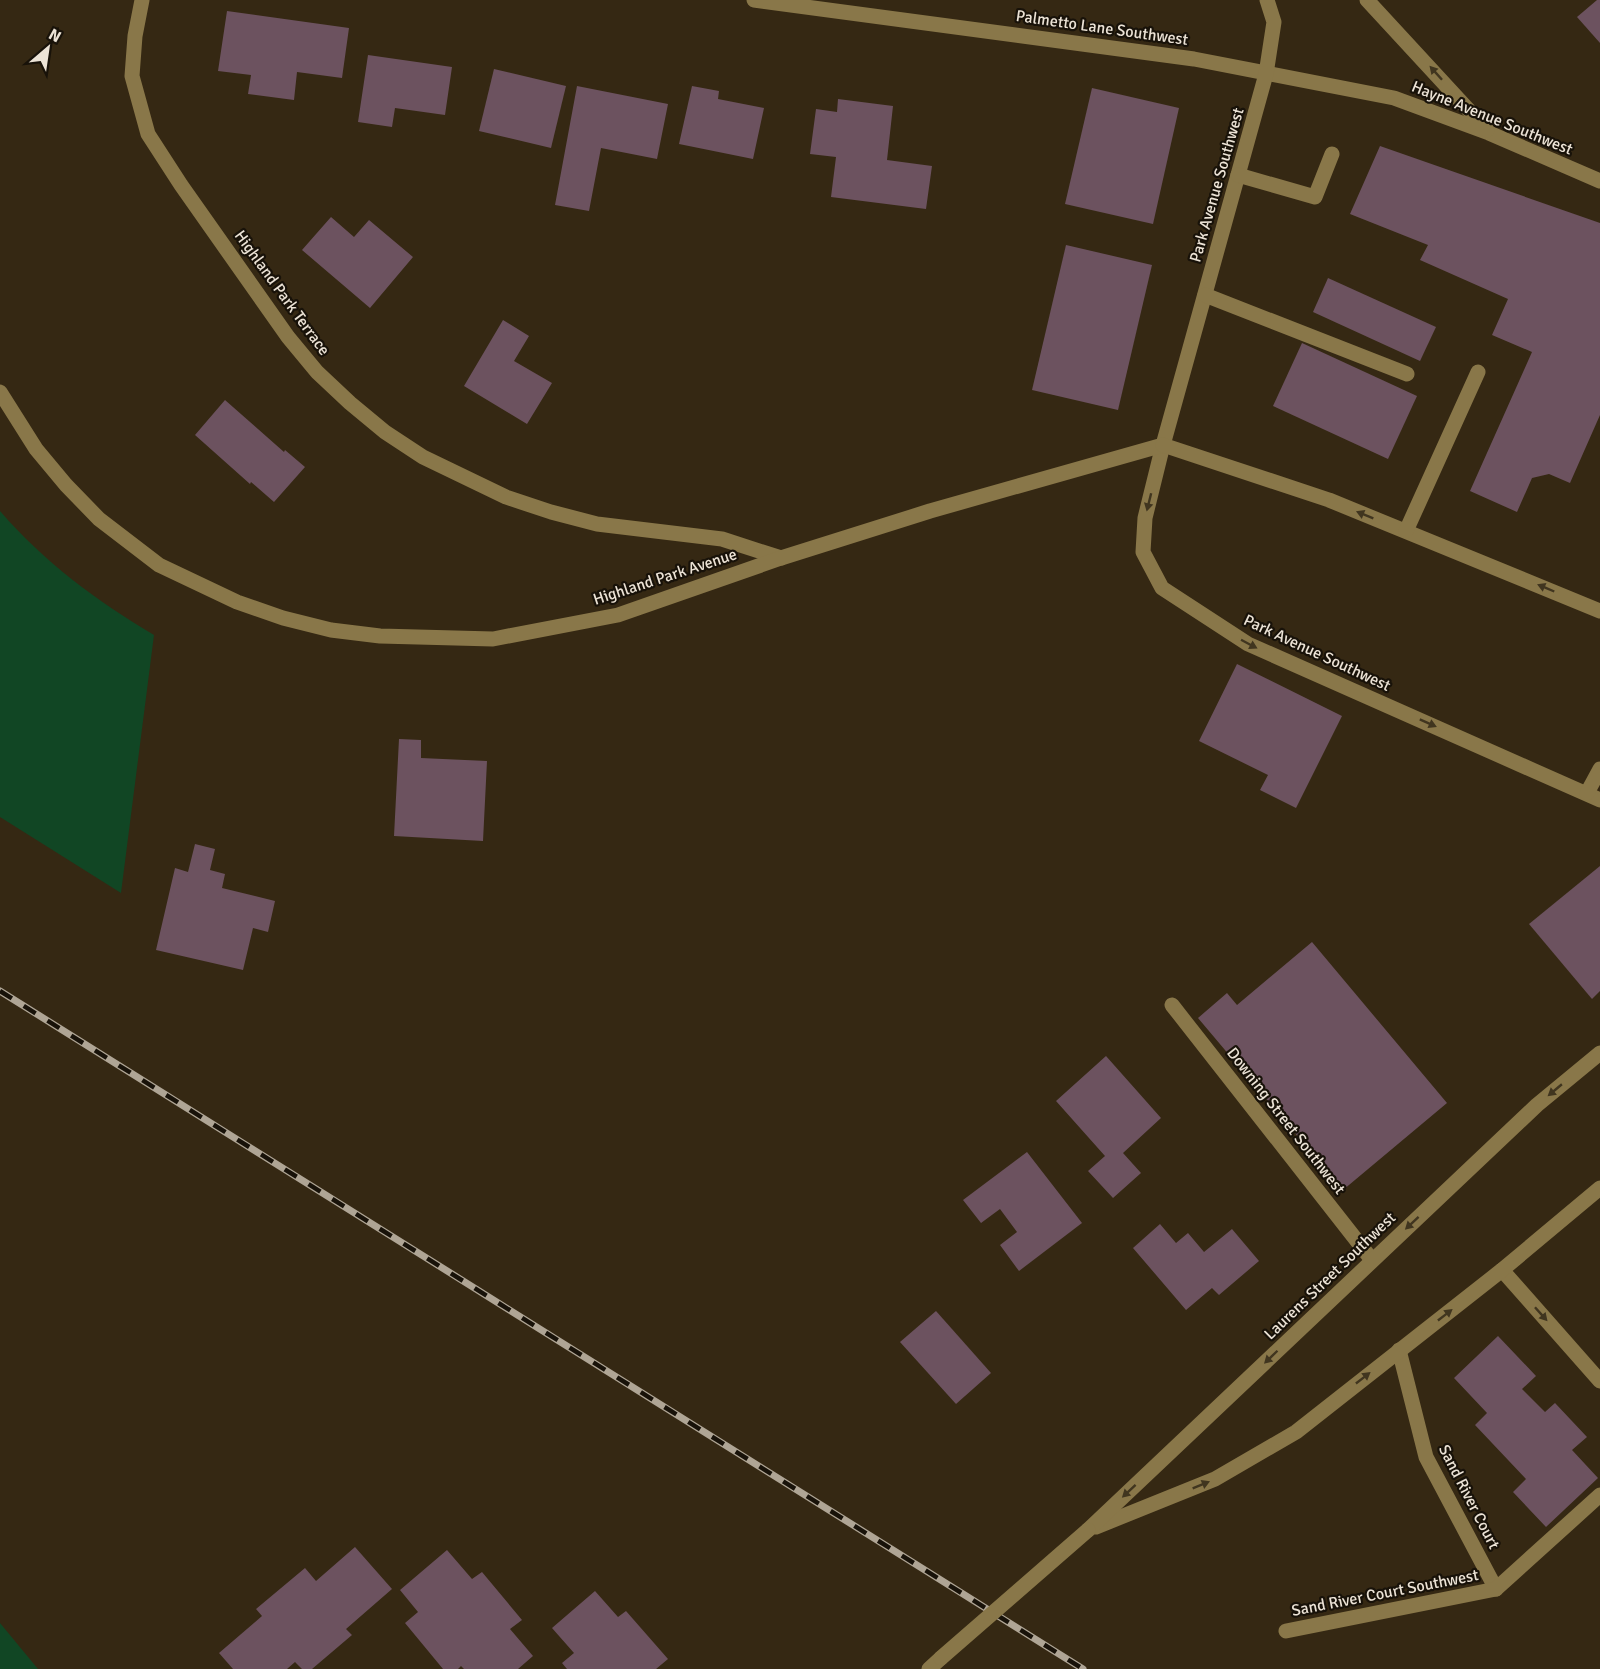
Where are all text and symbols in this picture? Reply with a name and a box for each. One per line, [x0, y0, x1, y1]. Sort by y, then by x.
street label: Palmetto Lane Southwest [1015, 6, 1190, 50]
north arrow [18, 18, 78, 78]
text: N [45, 24, 65, 47]
one-way arrow [1429, 66, 1443, 81]
street label: Hayne Avenue Southwest [1409, 77, 1576, 160]
street label: Park Avenue Southwest [1185, 105, 1249, 265]
street label: Highland Park Terrace [230, 227, 334, 359]
one-way arrow [1143, 493, 1153, 511]
one-way arrow [1356, 510, 1374, 520]
street label: Highland Park Avenue [590, 544, 740, 610]
one-way arrow [1537, 583, 1555, 593]
street label: Park Avenue Southwest [1240, 610, 1394, 696]
one-way arrow [1241, 639, 1258, 649]
one-way arrow [1419, 718, 1437, 728]
street label: Downing Street Southwest [1222, 1044, 1350, 1199]
one-way arrow [1547, 1084, 1563, 1097]
street label: Laurens Street Southwest [1260, 1208, 1400, 1344]
one-way arrow [1405, 1215, 1419, 1229]
one-way arrow [1534, 1306, 1547, 1321]
one-way arrow [1437, 1308, 1453, 1321]
one-way arrow [1263, 1350, 1278, 1364]
one-way arrow [1356, 1373, 1371, 1385]
street label: Sand River Court [1434, 1441, 1504, 1553]
one-way arrow [1192, 1480, 1210, 1489]
one-way arrow [1123, 1484, 1137, 1498]
street label: Sand River Court Southwest [1290, 1565, 1481, 1621]

